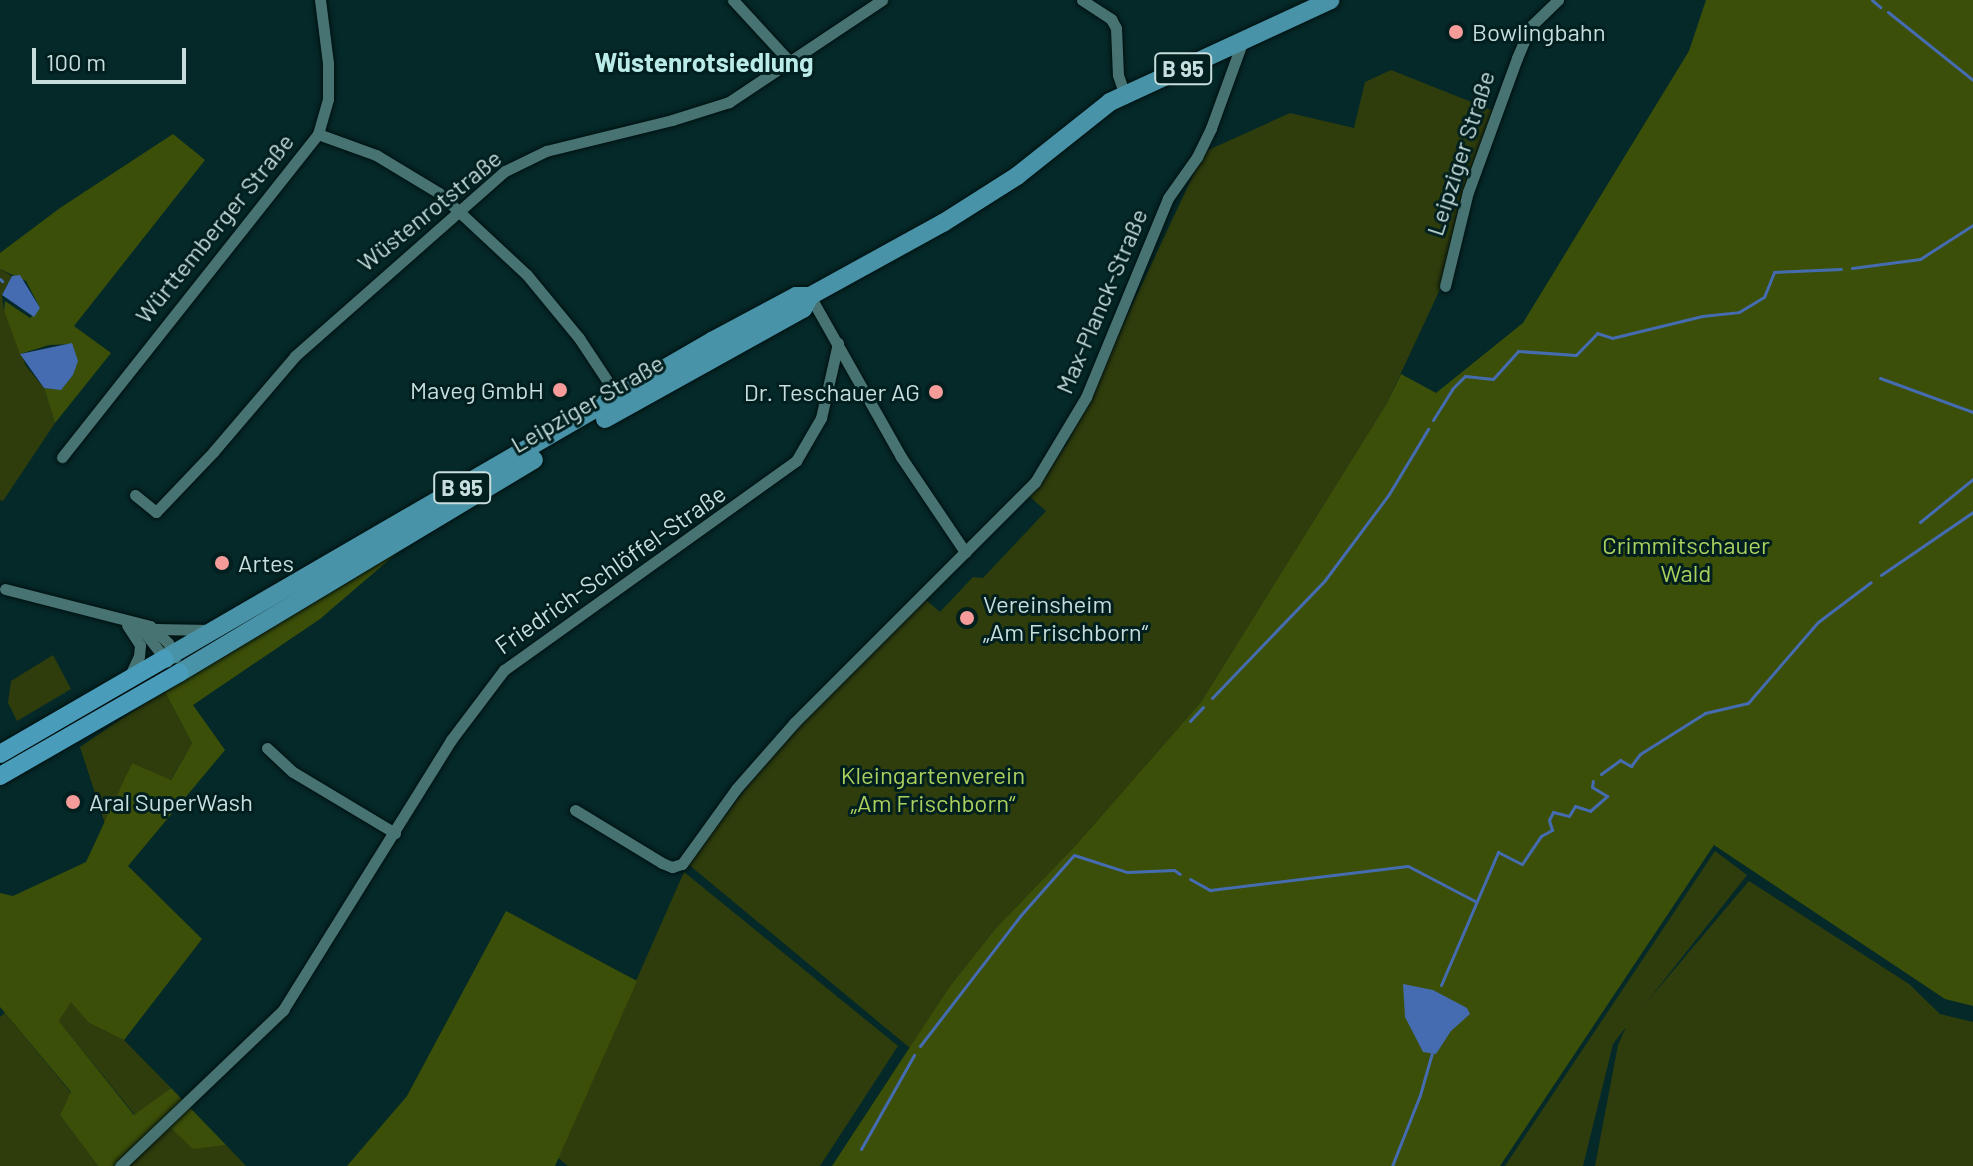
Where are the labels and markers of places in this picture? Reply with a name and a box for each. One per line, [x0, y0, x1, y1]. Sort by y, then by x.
place label: Bowlingbahn [1472, 18, 1606, 46]
marker: Bowlingbahn [1447, 23, 1465, 41]
place label: Maveg GmbH [410, 376, 544, 404]
place label: Dr. Teschauer AG [744, 378, 920, 406]
marker: Maveg GmbH [551, 381, 569, 399]
marker: Dr. Teschauer AG [927, 383, 945, 401]
place label: Artes [238, 549, 294, 577]
marker: Artes [213, 554, 231, 572]
place label: Vereinsheim „Am Frischborn“ [983, 590, 1148, 646]
marker: Vereinsheim „Am Frischborn“ [958, 609, 976, 627]
place label: Aral SuperWash [89, 788, 253, 816]
marker: Aral SuperWash [64, 793, 82, 811]

